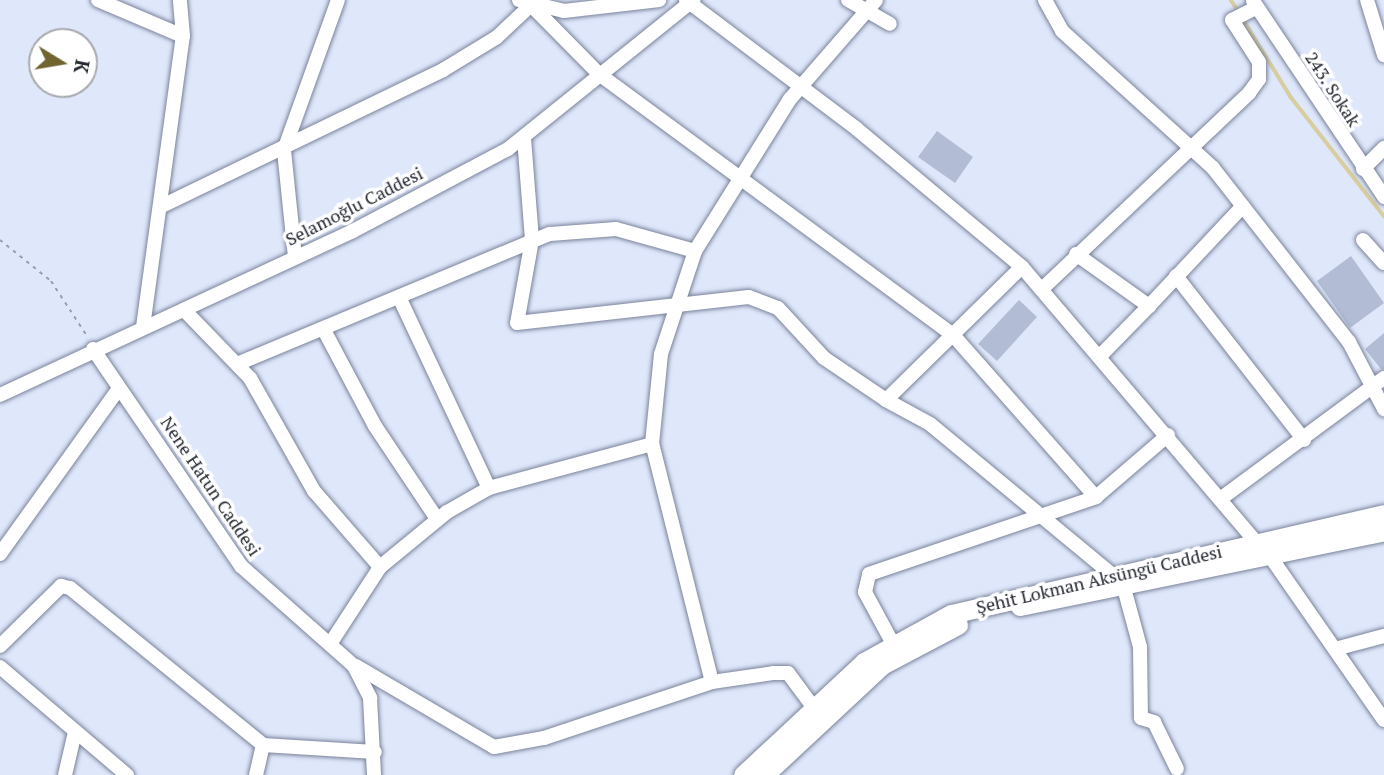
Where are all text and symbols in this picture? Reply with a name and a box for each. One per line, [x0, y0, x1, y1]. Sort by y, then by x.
north arrow [28, 28, 98, 98]
street label: 243. Sokak [1301, 47, 1365, 131]
text: K [69, 58, 96, 76]
street label: Selamoğlu Caddesi [282, 162, 426, 250]
street label: Nene Hatun Caddesi [156, 412, 266, 560]
street label: Şehit Lokman Aksüngü Caddesi [974, 540, 1224, 618]

